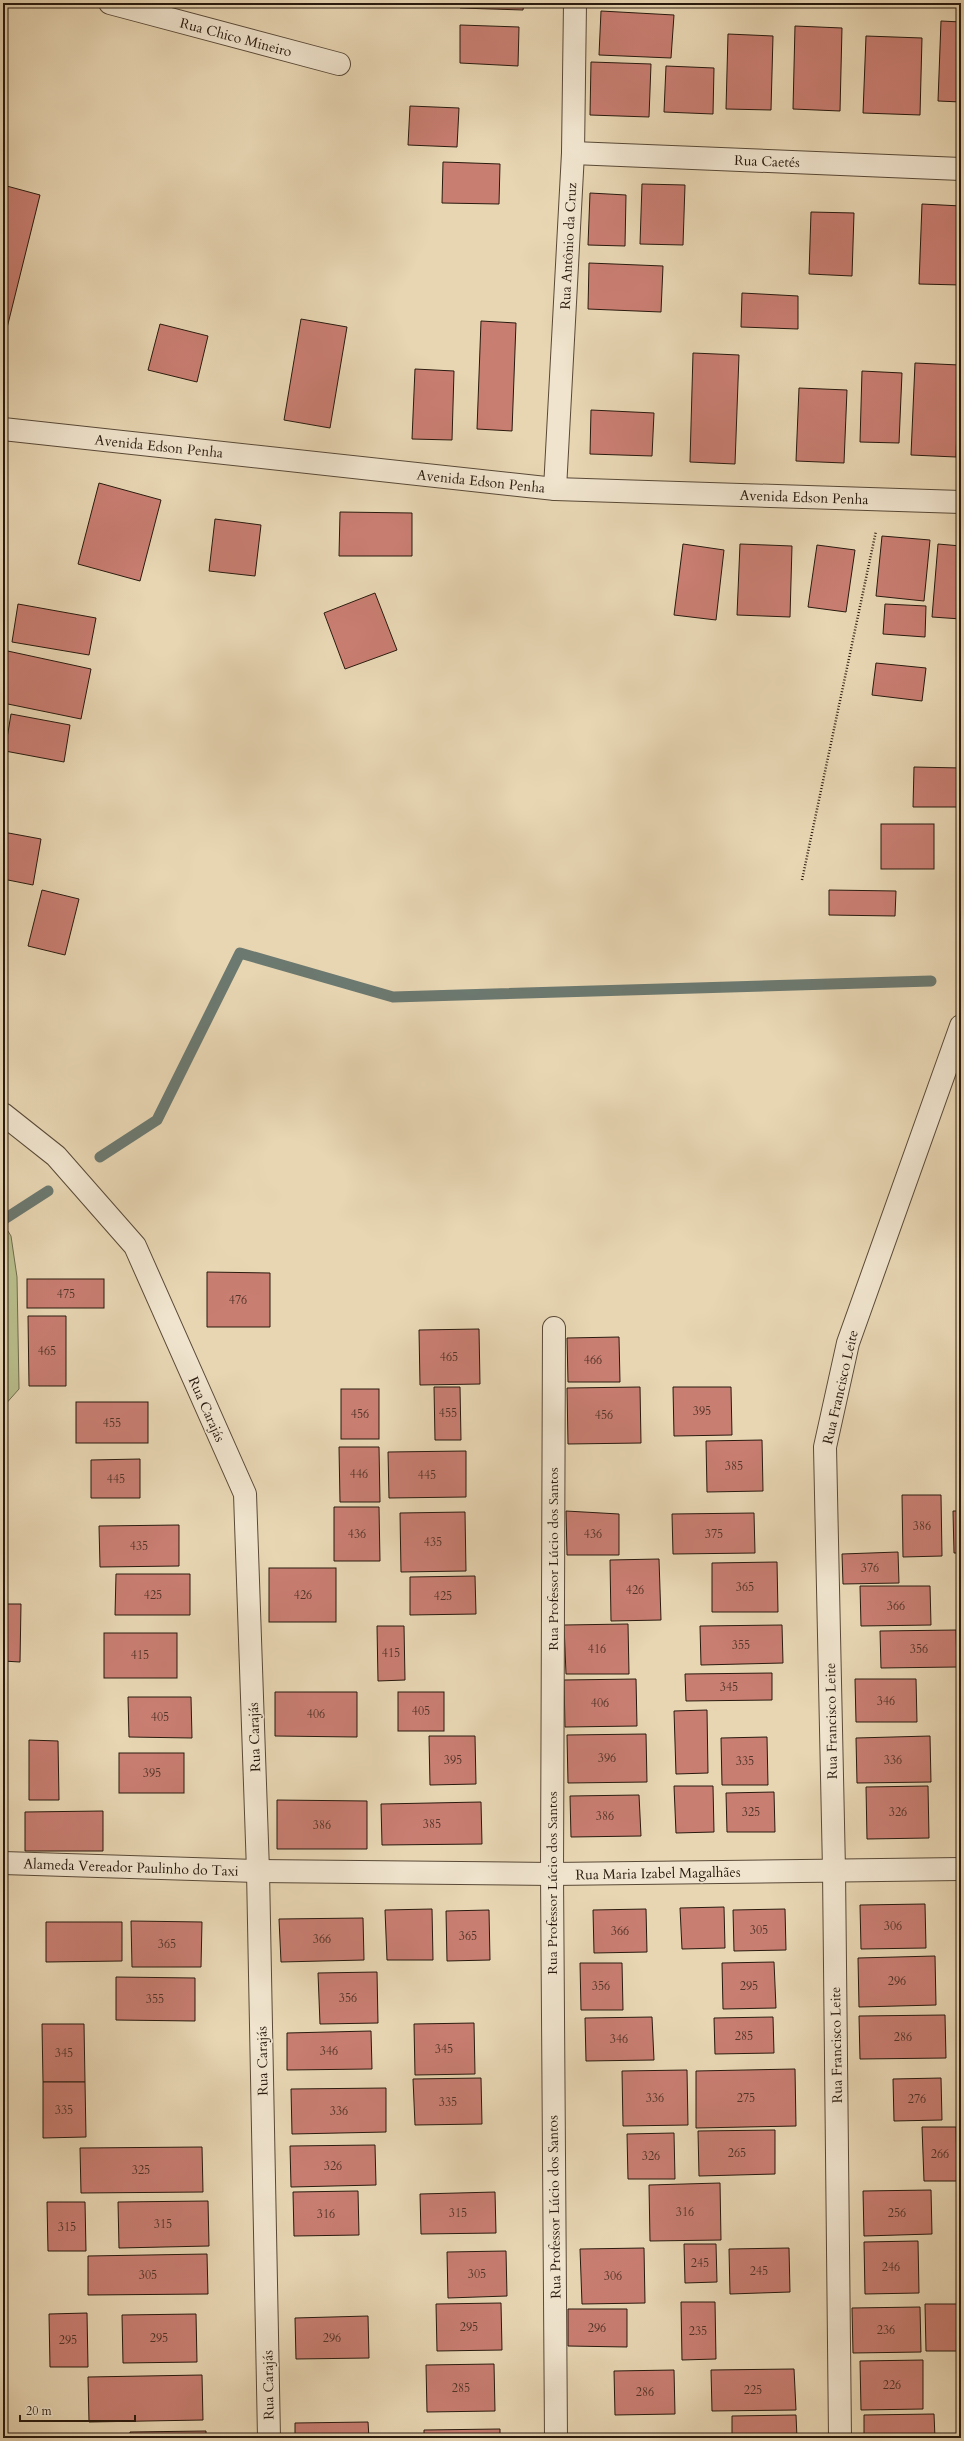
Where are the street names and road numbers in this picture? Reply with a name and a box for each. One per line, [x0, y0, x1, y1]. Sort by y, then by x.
street label: Rua Chico Mineiro [178, 13, 294, 62]
street label: Rua Caetés [734, 151, 800, 172]
street label: Rua Antônio da Cruz [556, 181, 581, 310]
street label: Avenida Edson Penha [94, 430, 224, 463]
street label: Avenida Edson Penha [416, 465, 546, 498]
street label: Avenida Edson Penha [739, 486, 869, 509]
street label: Rua Francisco Leite [818, 1328, 863, 1446]
street label: Rua Carajás [184, 1373, 230, 1445]
street label: Rua Professor Lúcio dos Santos [544, 1467, 563, 1651]
street label: Rua Francisco Leite [821, 1663, 842, 1779]
street label: Rua Carajás [244, 1701, 265, 1772]
street label: Rua Professor Lúcio dos Santos [543, 1791, 562, 1975]
street label: Alameda Vereador Paulinho do Taxi [23, 1854, 239, 1881]
street label: Rua Maria Izabel Magalhães [575, 1863, 741, 1884]
street label: Rua Francisco Leite [826, 1987, 847, 2103]
street label: Rua Carajás [252, 2026, 273, 2096]
street label: Rua Professor Lúcio dos Santos [543, 2115, 566, 2299]
street label: Rua Carajás [258, 2350, 279, 2420]

